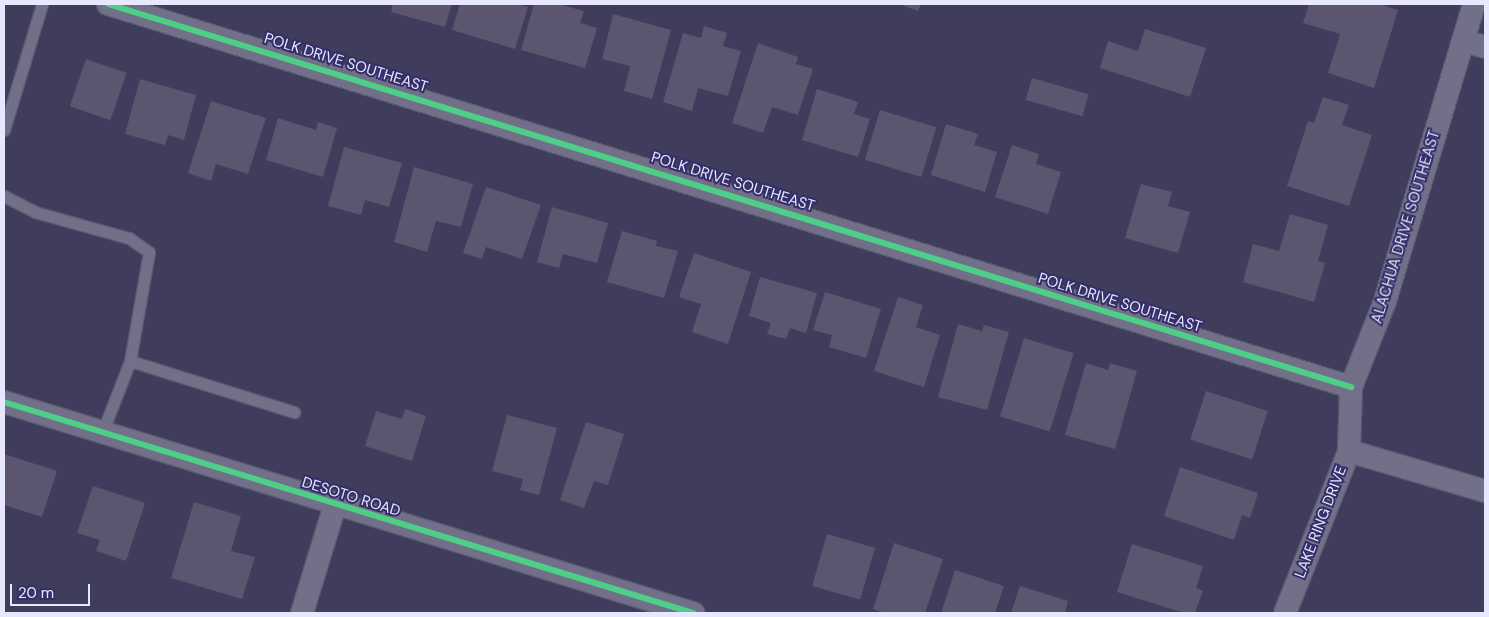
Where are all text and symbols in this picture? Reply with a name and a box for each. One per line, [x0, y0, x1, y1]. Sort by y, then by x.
street label: POLK DRIVE SOUTHEAST [262, 30, 430, 96]
street label: ALACHUA DRIVE SOUTHEAST [1368, 128, 1444, 326]
street label: POLK DRIVE SOUTHEAST [649, 149, 817, 215]
street label: POLK DRIVE SOUTHEAST [1036, 270, 1204, 336]
street label: LAKE RING DRIVE [1291, 463, 1351, 581]
street label: DESOTO ROAD [300, 473, 402, 521]
scale bar [12, 574, 92, 606]
text: 20 m [18, 583, 54, 603]

